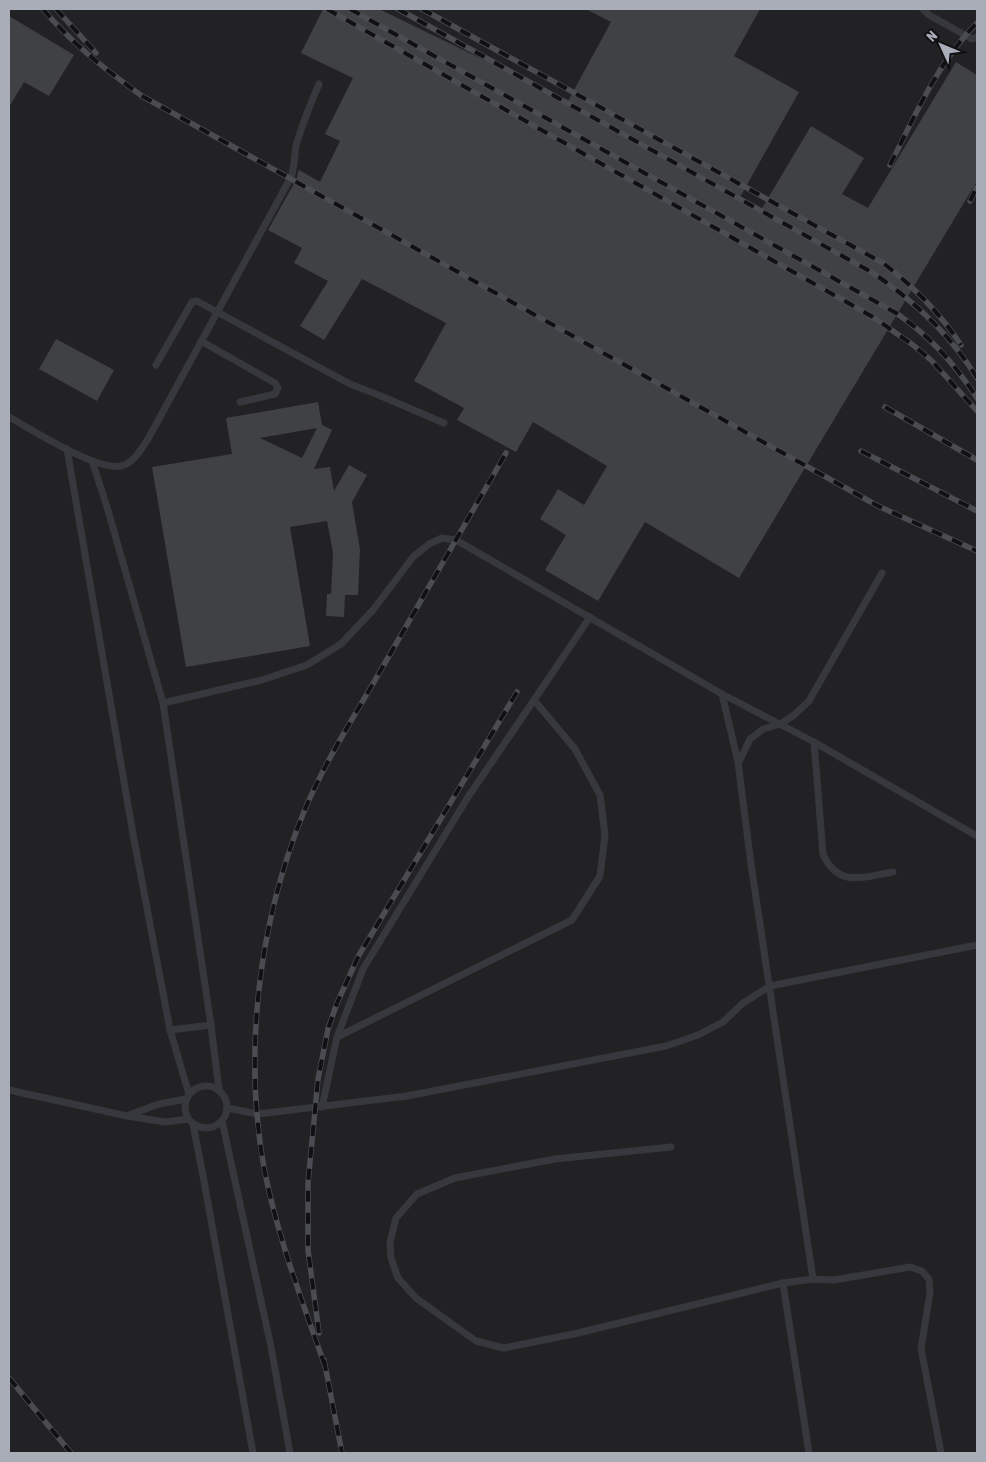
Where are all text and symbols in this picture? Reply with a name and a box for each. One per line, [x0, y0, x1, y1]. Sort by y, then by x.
north arrow [916, 20, 966, 70]
text: N [923, 27, 940, 44]

